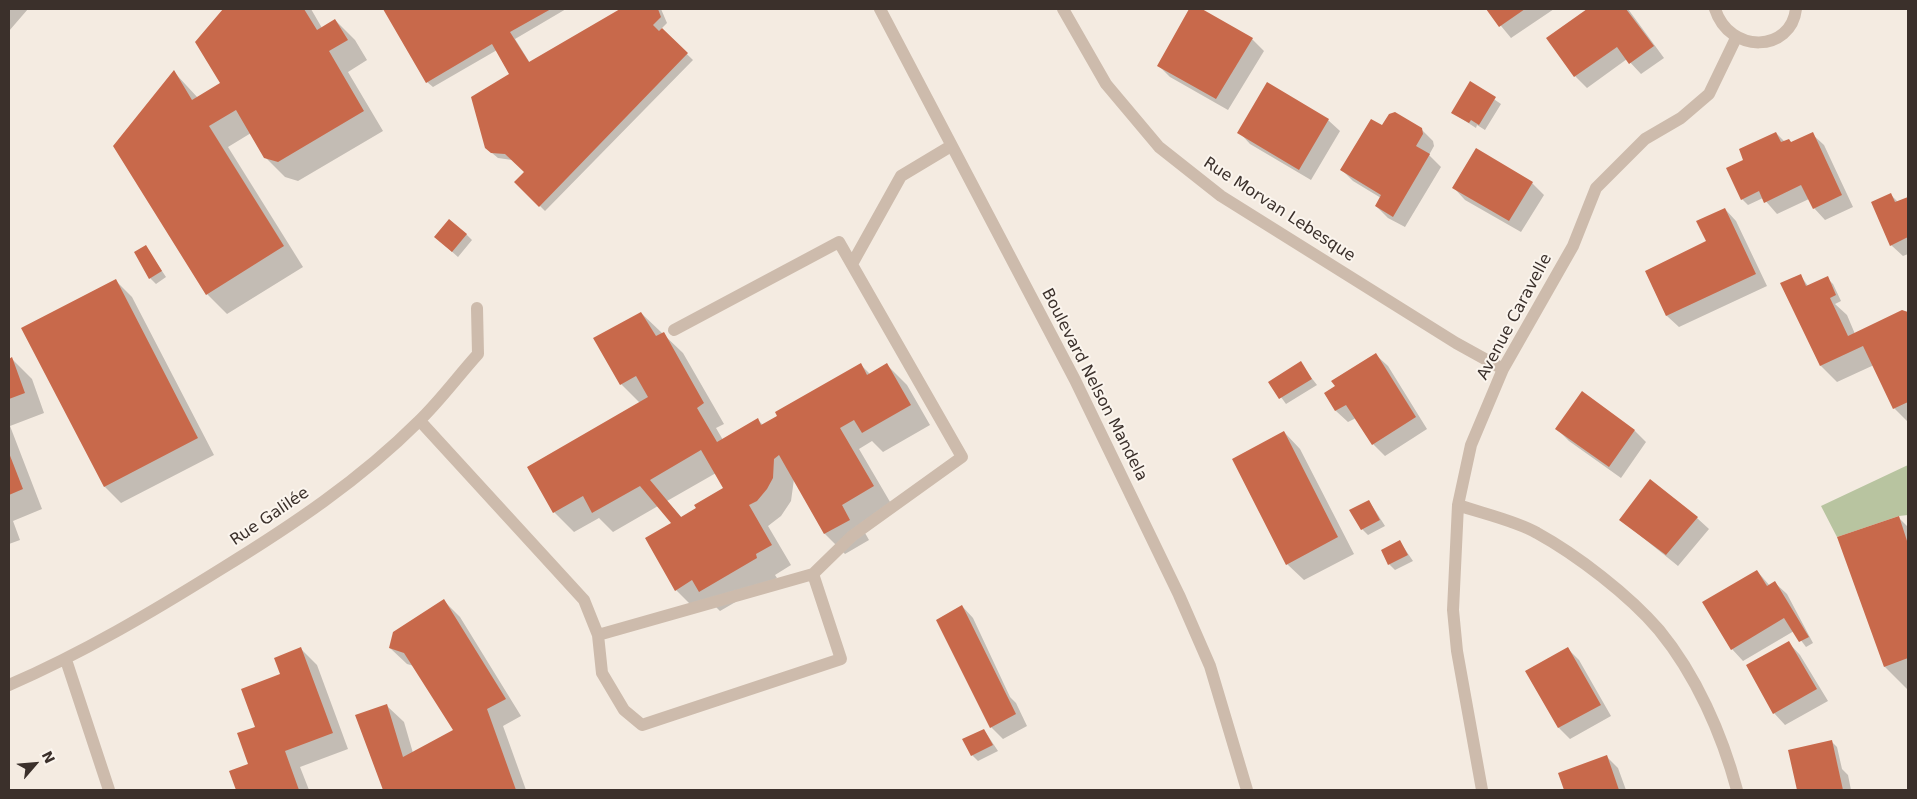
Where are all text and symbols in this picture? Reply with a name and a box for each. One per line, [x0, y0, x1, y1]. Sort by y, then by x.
street label: Rue Morvan Lebesque [1200, 154, 1358, 266]
street label: Avenue Caravelle [1474, 251, 1556, 383]
street label: Boulevard Nelson Mandela [1037, 285, 1151, 485]
street label: Rue Galilée [227, 484, 313, 550]
north arrow [10, 739, 60, 789]
text: N [39, 748, 58, 766]

